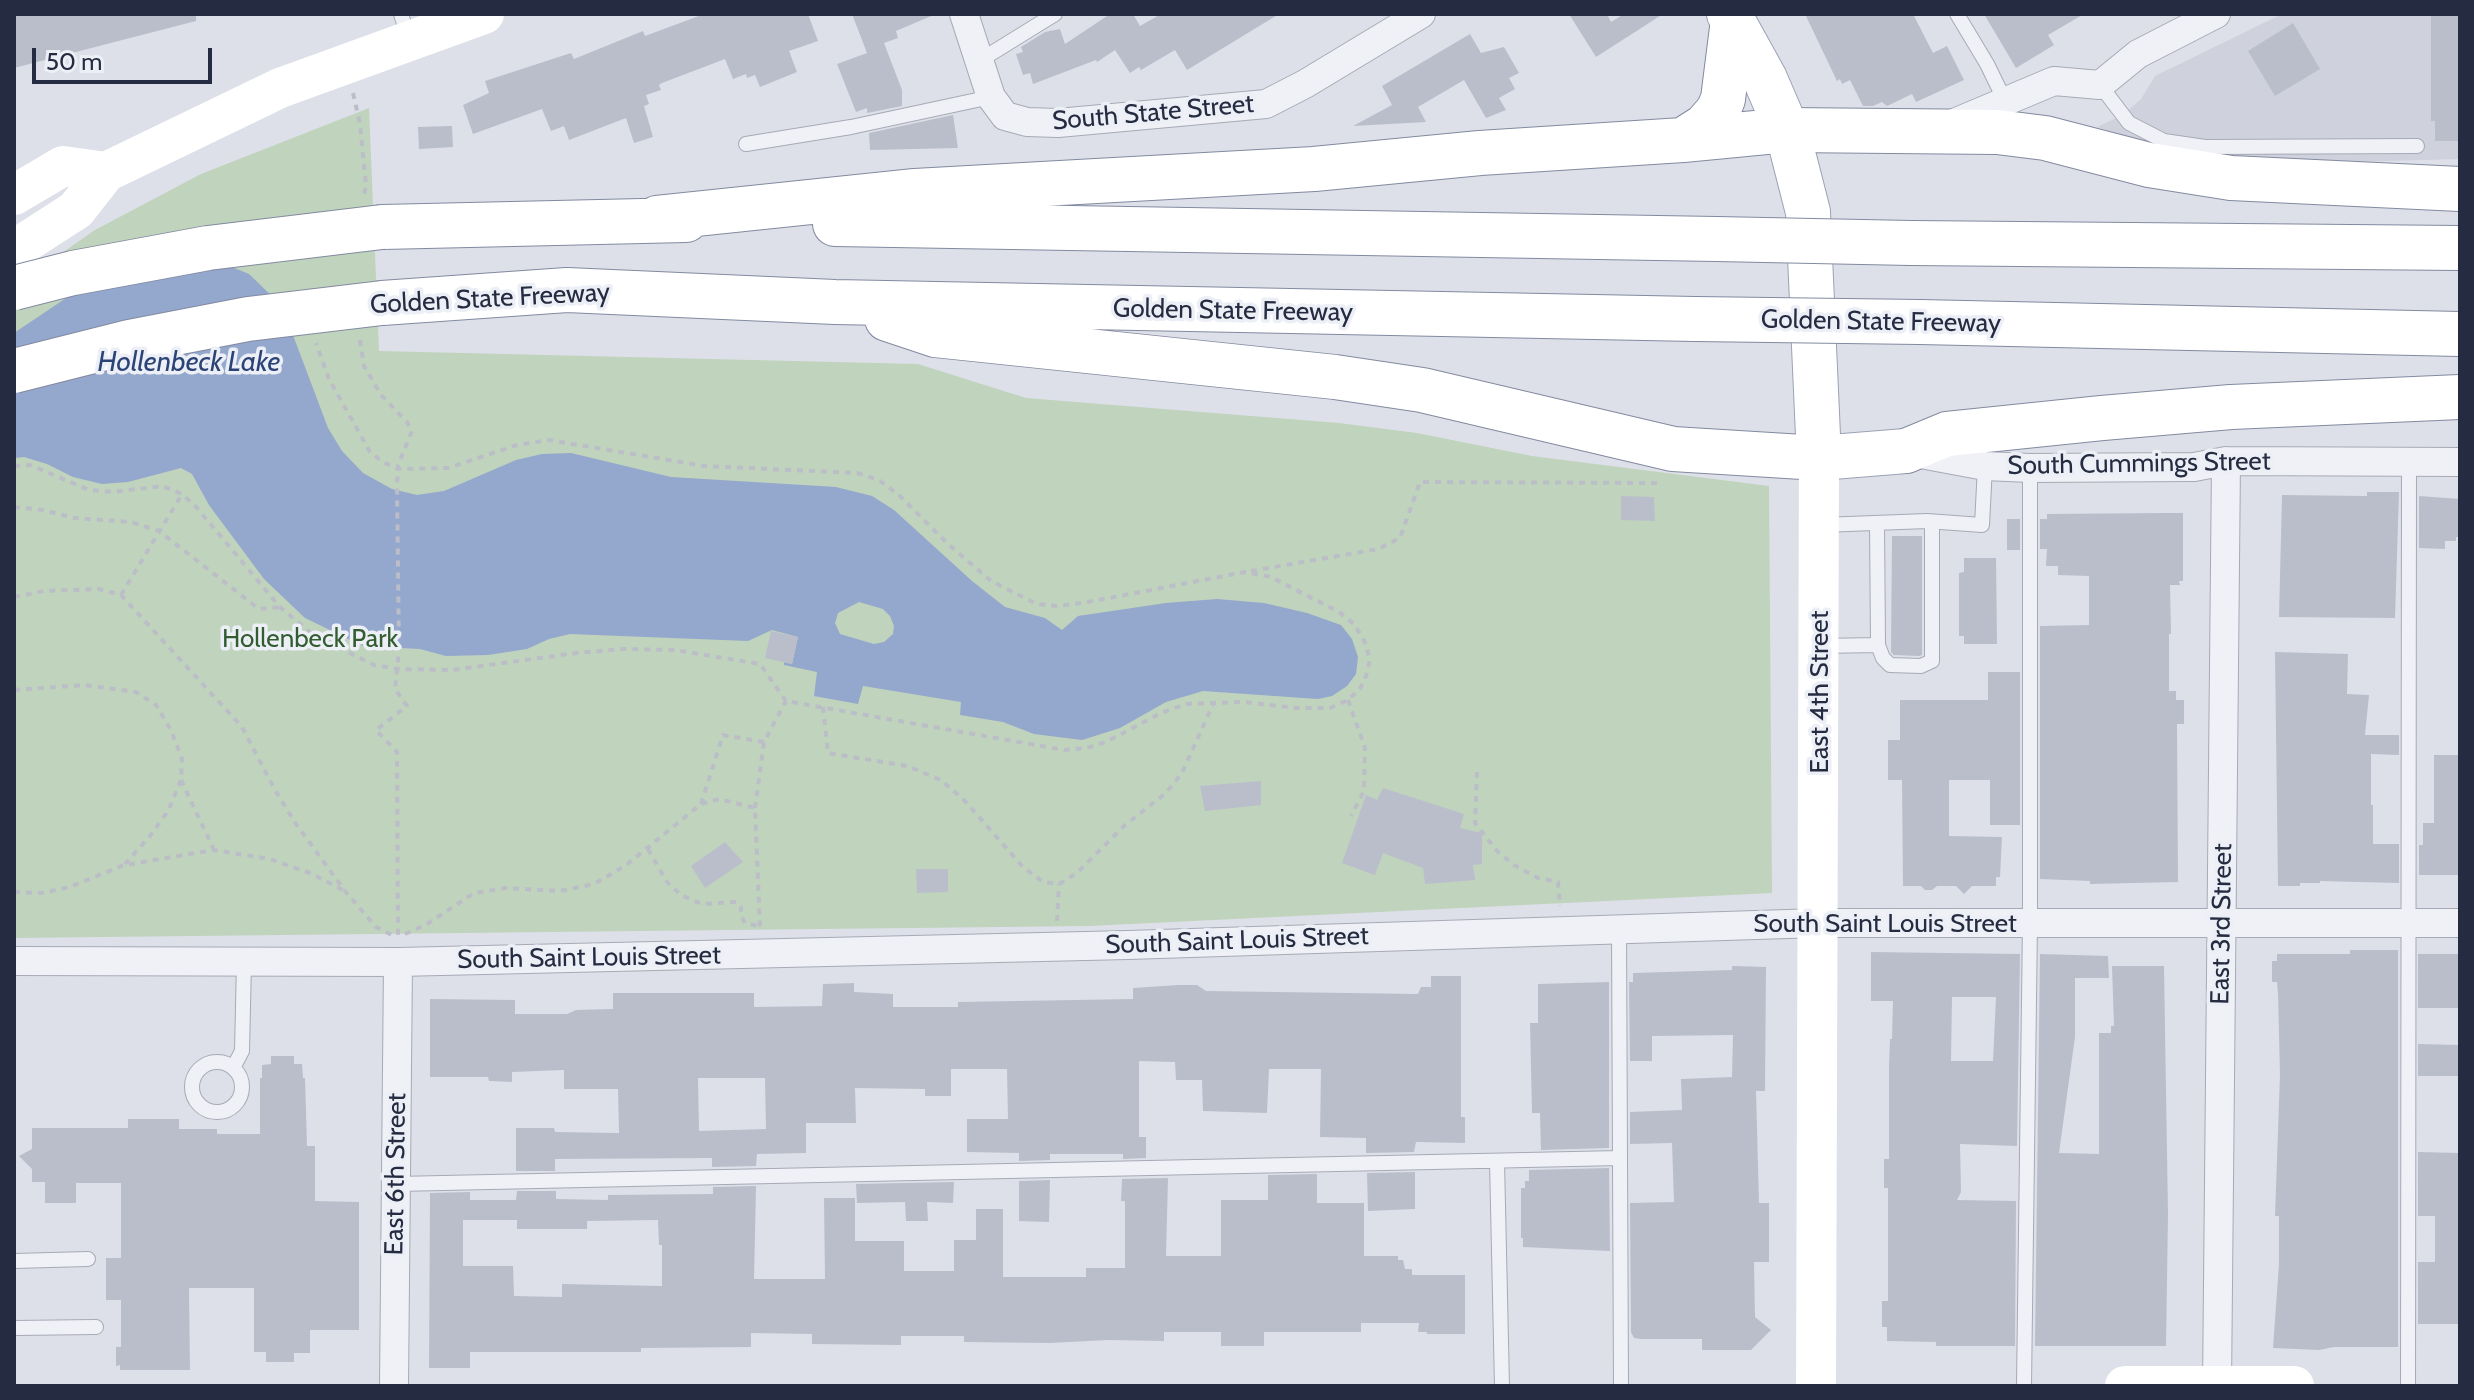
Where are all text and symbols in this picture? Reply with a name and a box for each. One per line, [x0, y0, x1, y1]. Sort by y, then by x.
scale bar [36, 32, 216, 82]
text: 50 m [46, 47, 102, 76]
street label: South State Street [1051, 89, 1255, 137]
street label: Golden State Freeway [369, 277, 611, 321]
street label: Golden State Freeway [1113, 293, 1353, 329]
street label: Golden State Freeway [1761, 304, 2001, 340]
water label: Hollenbeck Lake [98, 346, 280, 380]
street label: South Cummings Street [2007, 446, 2271, 482]
street label: East 4th Street [1804, 611, 1836, 773]
park label: Hollenbeck Park [222, 623, 398, 655]
street label: East 3rd Street [2205, 843, 2239, 1005]
street label: South Saint Louis Street [1753, 908, 2017, 940]
street label: South Saint Louis Street [1105, 921, 1369, 961]
street label: South Saint Louis Street [457, 940, 721, 976]
street label: East 6th Street [379, 1092, 413, 1256]

